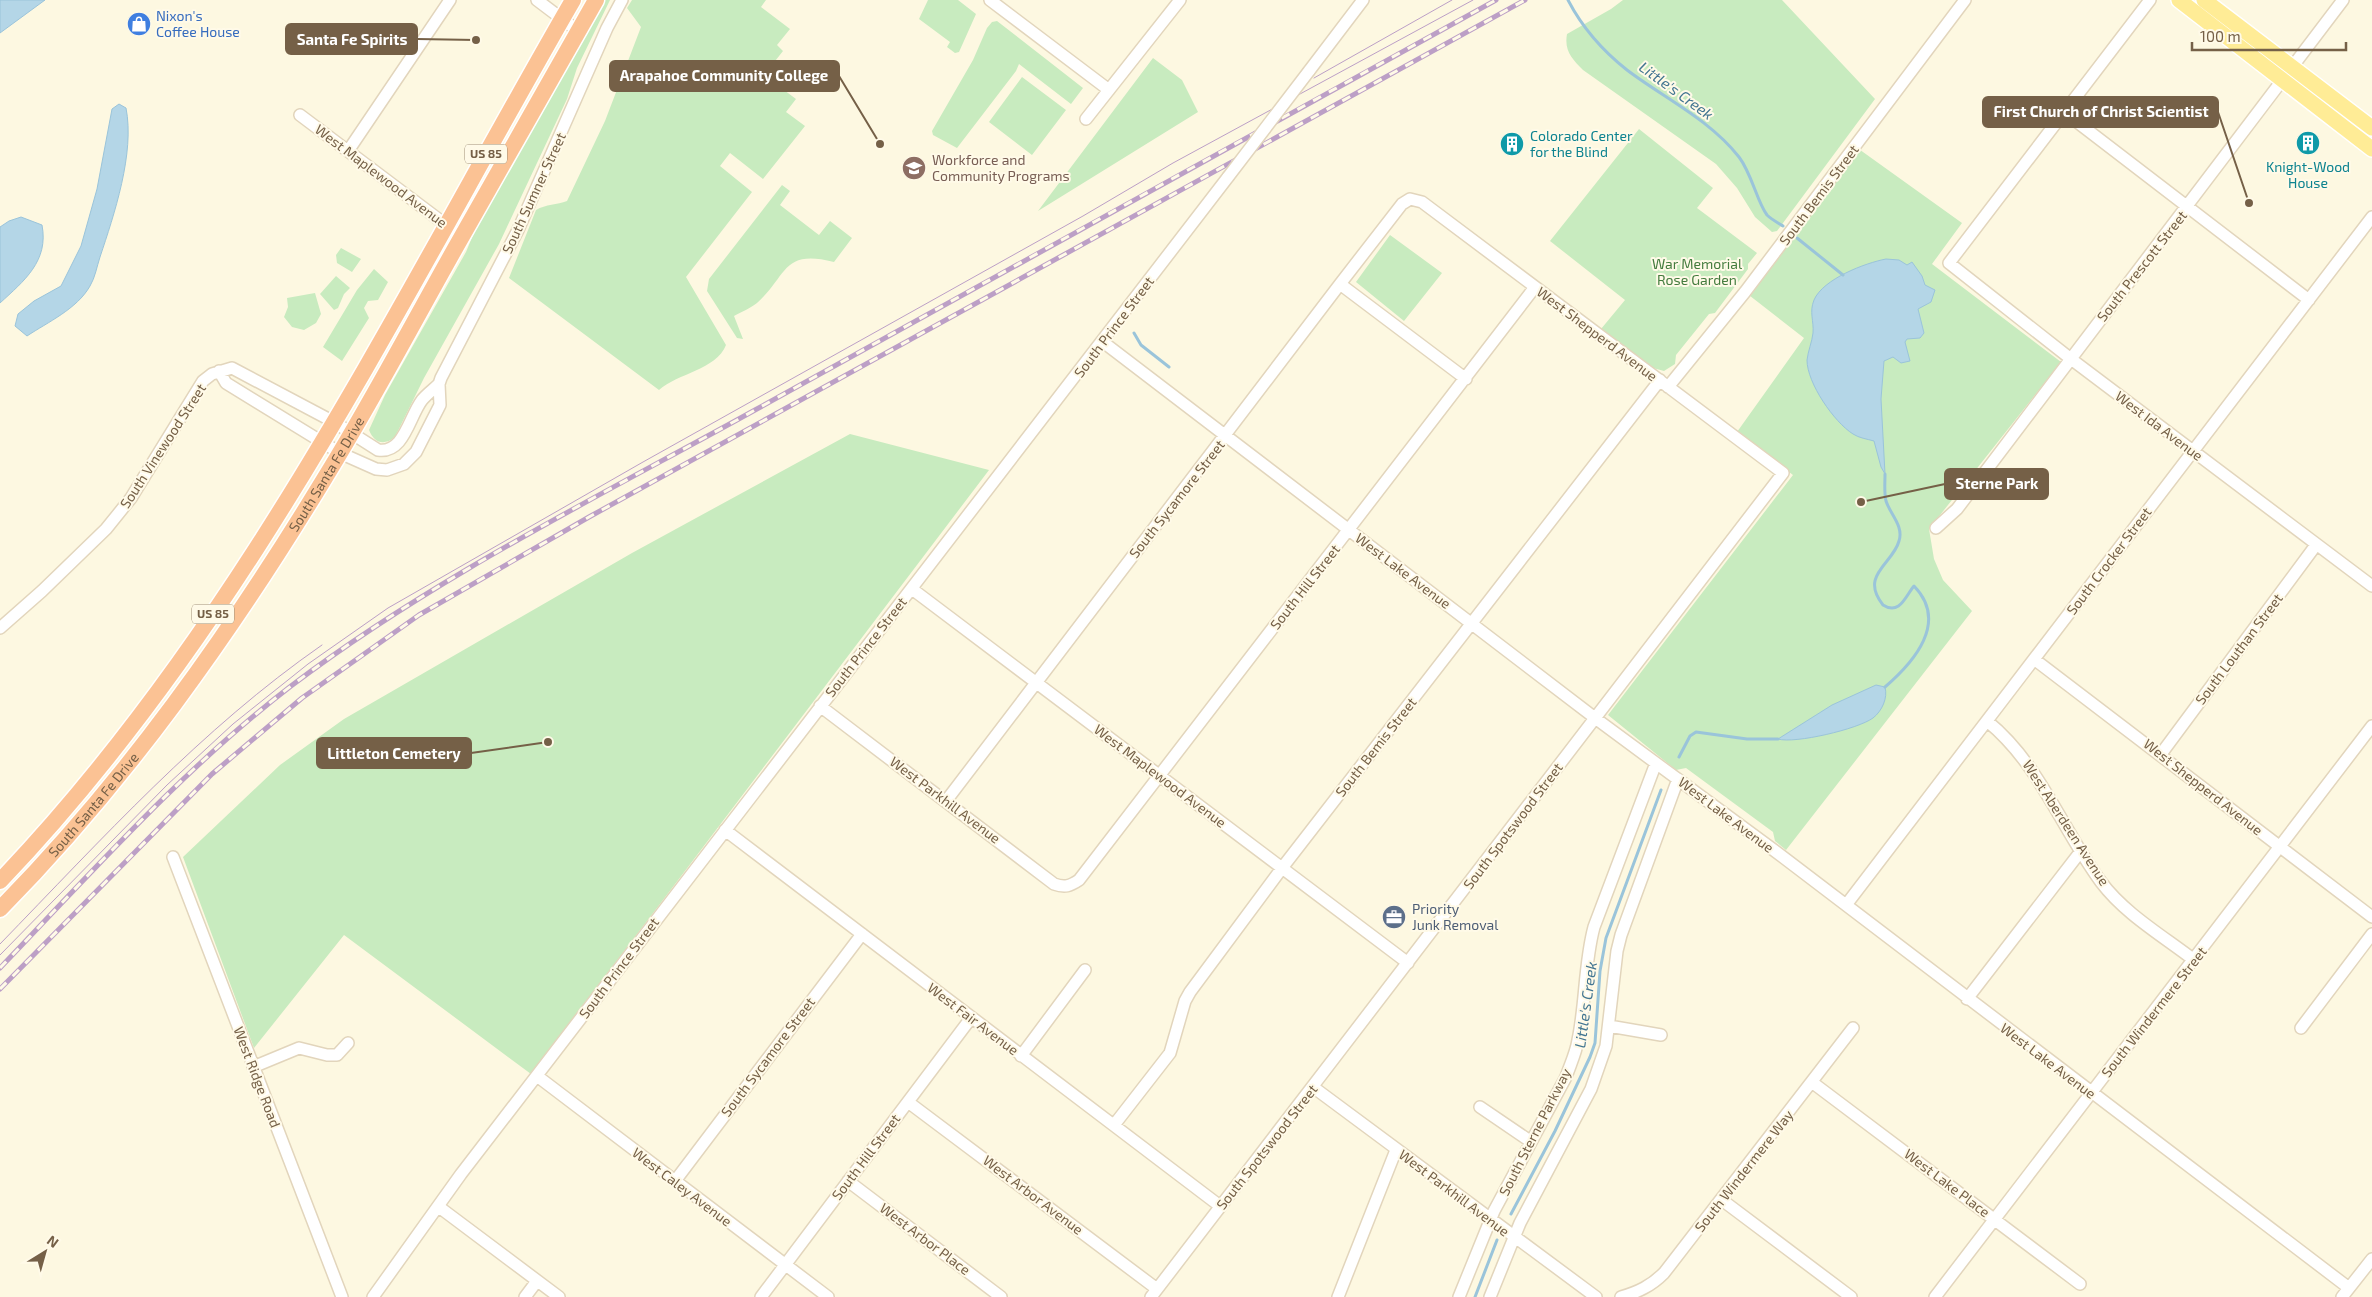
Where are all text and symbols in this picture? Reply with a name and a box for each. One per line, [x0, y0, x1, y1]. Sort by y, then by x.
place label: Nixon's Coffee House [156, 7, 240, 40]
shop icon: Nixon's Coffee House [126, 11, 152, 37]
scale bar [2192, 20, 2346, 52]
callout: Santa Fe Spirits [286, 24, 417, 54]
text: 100 m [2200, 27, 2241, 45]
text: Santa Fe Spirits [297, 30, 407, 48]
water label: Little's Creek [1636, 57, 1717, 123]
callout: Arapahoe Community College [610, 61, 839, 91]
text: Arapahoe Community College [620, 66, 828, 85]
callout: First Church of Christ Scientist [1983, 97, 2218, 127]
text: First Church of Christ Scientist [1993, 102, 2209, 120]
street label: West Maplewood Avenue [312, 120, 451, 231]
place label: Colorado Center for the Blind [1530, 127, 1633, 160]
street label: South Sumner Street [498, 130, 569, 256]
building icon: Knight-Wood House [2295, 130, 2321, 156]
building icon: Colorado Center for the Blind [1499, 131, 1525, 157]
street label: South Bemis Street [1775, 141, 1862, 248]
road number: US 85 [465, 144, 507, 164]
place label: Workforce and Community Programs [932, 151, 1070, 184]
school or university icon: Workforce and Community Programs [901, 155, 927, 181]
place label: Knight-Wood House [2266, 158, 2350, 191]
street label: South Prescott Street [2093, 207, 2190, 325]
park label: War Memorial Rose Garden [1652, 255, 1743, 288]
street label: South Prince Street [1070, 273, 1157, 381]
street label: West Shepperd Avenue [1534, 283, 1661, 384]
street label: South Vinewood Street [116, 380, 209, 511]
street label: West Ida Avenue [2112, 387, 2206, 464]
street label: South Santa Fe Drive [285, 413, 367, 535]
street label: South Sycamore Street [1125, 436, 1228, 561]
callout: Sterne Park [1945, 469, 2048, 499]
text: Sterne Park [1955, 474, 2039, 492]
street label: South Crocker Street [2063, 504, 2155, 618]
street label: West Lake Avenue [1352, 529, 1454, 612]
street label: South Hill Street [1266, 541, 1343, 633]
street label: South Louthan Street [2191, 590, 2286, 708]
street label: South Prince Street [821, 593, 910, 700]
road number: US 85 [192, 604, 234, 624]
street label: South Bemis Street [1332, 694, 1420, 800]
street label: West Maplewood Avenue [1091, 720, 1230, 831]
street label: West Shepperd Avenue [2140, 735, 2266, 838]
callout: Littleton Cemetery [317, 738, 471, 768]
text: Littleton Cemetery [327, 744, 461, 763]
street label: South Santa Fe Drive [44, 749, 142, 860]
street label: West Parkhill Avenue [887, 752, 1004, 847]
street label: West Aberdeen Avenue [2019, 757, 2113, 889]
street label: South Spotswood Street [1459, 759, 1566, 892]
street label: West Lake Avenue [1675, 773, 1777, 856]
place label: Priority Junk Removal [1412, 900, 1499, 933]
office icon: Priority Junk Removal [1381, 904, 1407, 930]
street label: South Prince Street [575, 914, 662, 1022]
street label: South Windermere Street [2097, 943, 2210, 1080]
water label: Little's Creek [1570, 960, 1600, 1049]
street label: West Fair Avenue [924, 979, 1022, 1058]
street label: South Sycamore Street [717, 994, 818, 1120]
street label: West Lake Avenue [1997, 1019, 2099, 1102]
street label: West Ridge Road [230, 1024, 285, 1130]
street label: South Sterne Parkway [1495, 1065, 1574, 1198]
street label: South Spotswood Street [1212, 1081, 1321, 1213]
street label: South Windermere Way [1691, 1106, 1797, 1235]
street label: South Hill Street [828, 1110, 903, 1203]
street label: West Caley Avenue [629, 1144, 735, 1230]
street label: West Parkhill Avenue [1396, 1145, 1513, 1240]
street label: West Lake Place [1901, 1145, 1994, 1220]
street label: West Arbor Avenue [980, 1151, 1087, 1238]
street label: West Arbor Place [877, 1199, 974, 1278]
north arrow [20, 1227, 70, 1277]
text: N [44, 1231, 62, 1251]

